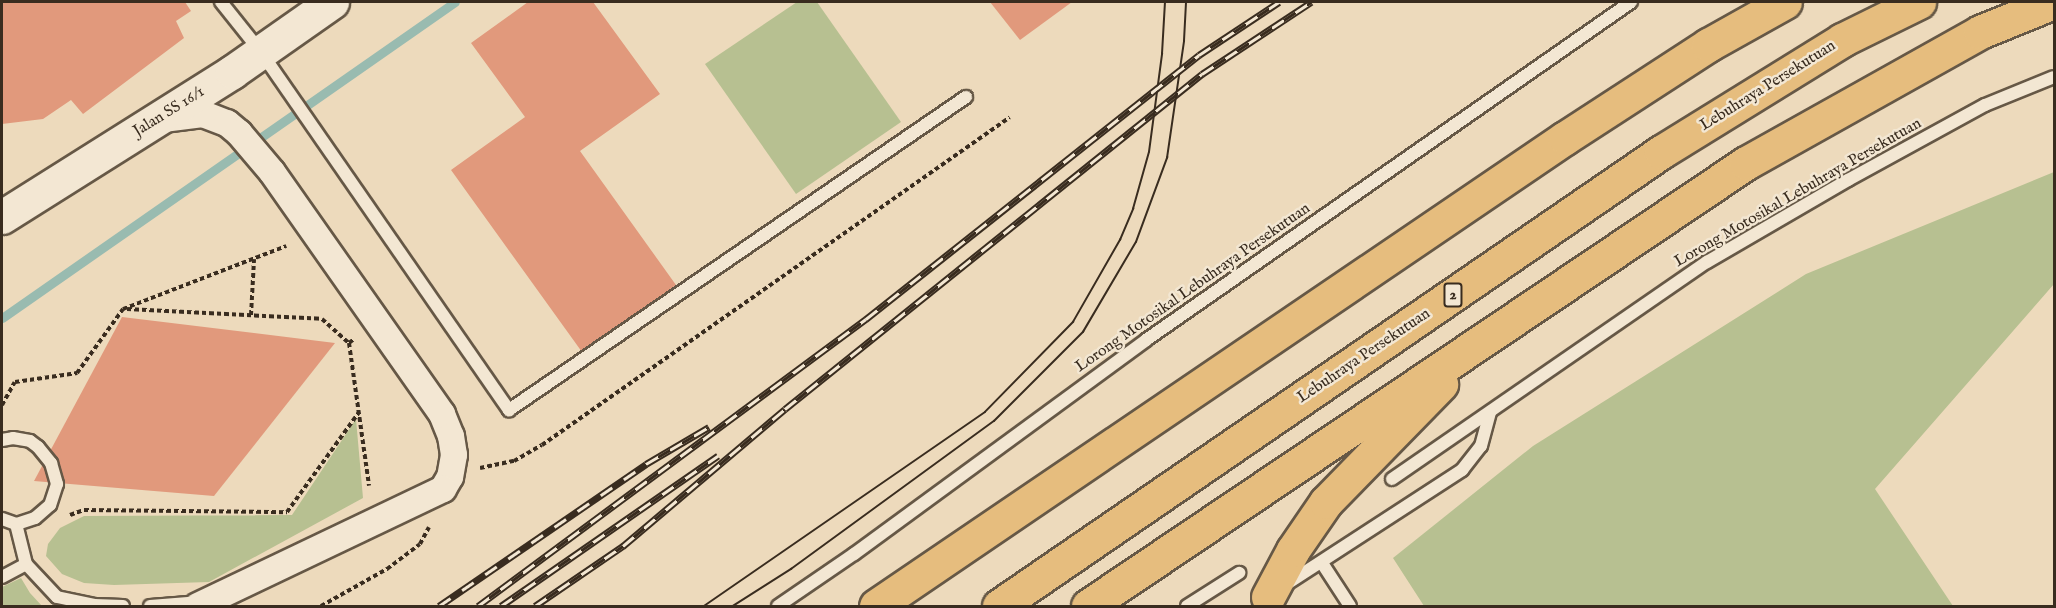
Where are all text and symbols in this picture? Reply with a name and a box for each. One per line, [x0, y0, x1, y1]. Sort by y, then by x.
street label: Lebuhraya Persekutuan [1697, 36, 1839, 136]
street label: Jalan SS 16/1 [130, 83, 208, 141]
street label: Lorong Motosikal Lebuhraya Persekutuan [1671, 114, 1925, 272]
street label: Lorong Motosikal Lebuhraya Persekutuan [1072, 199, 1314, 377]
road number: 2 [1442, 283, 1464, 307]
street label: Lebuhraya Persekutuan [1294, 304, 1434, 408]

